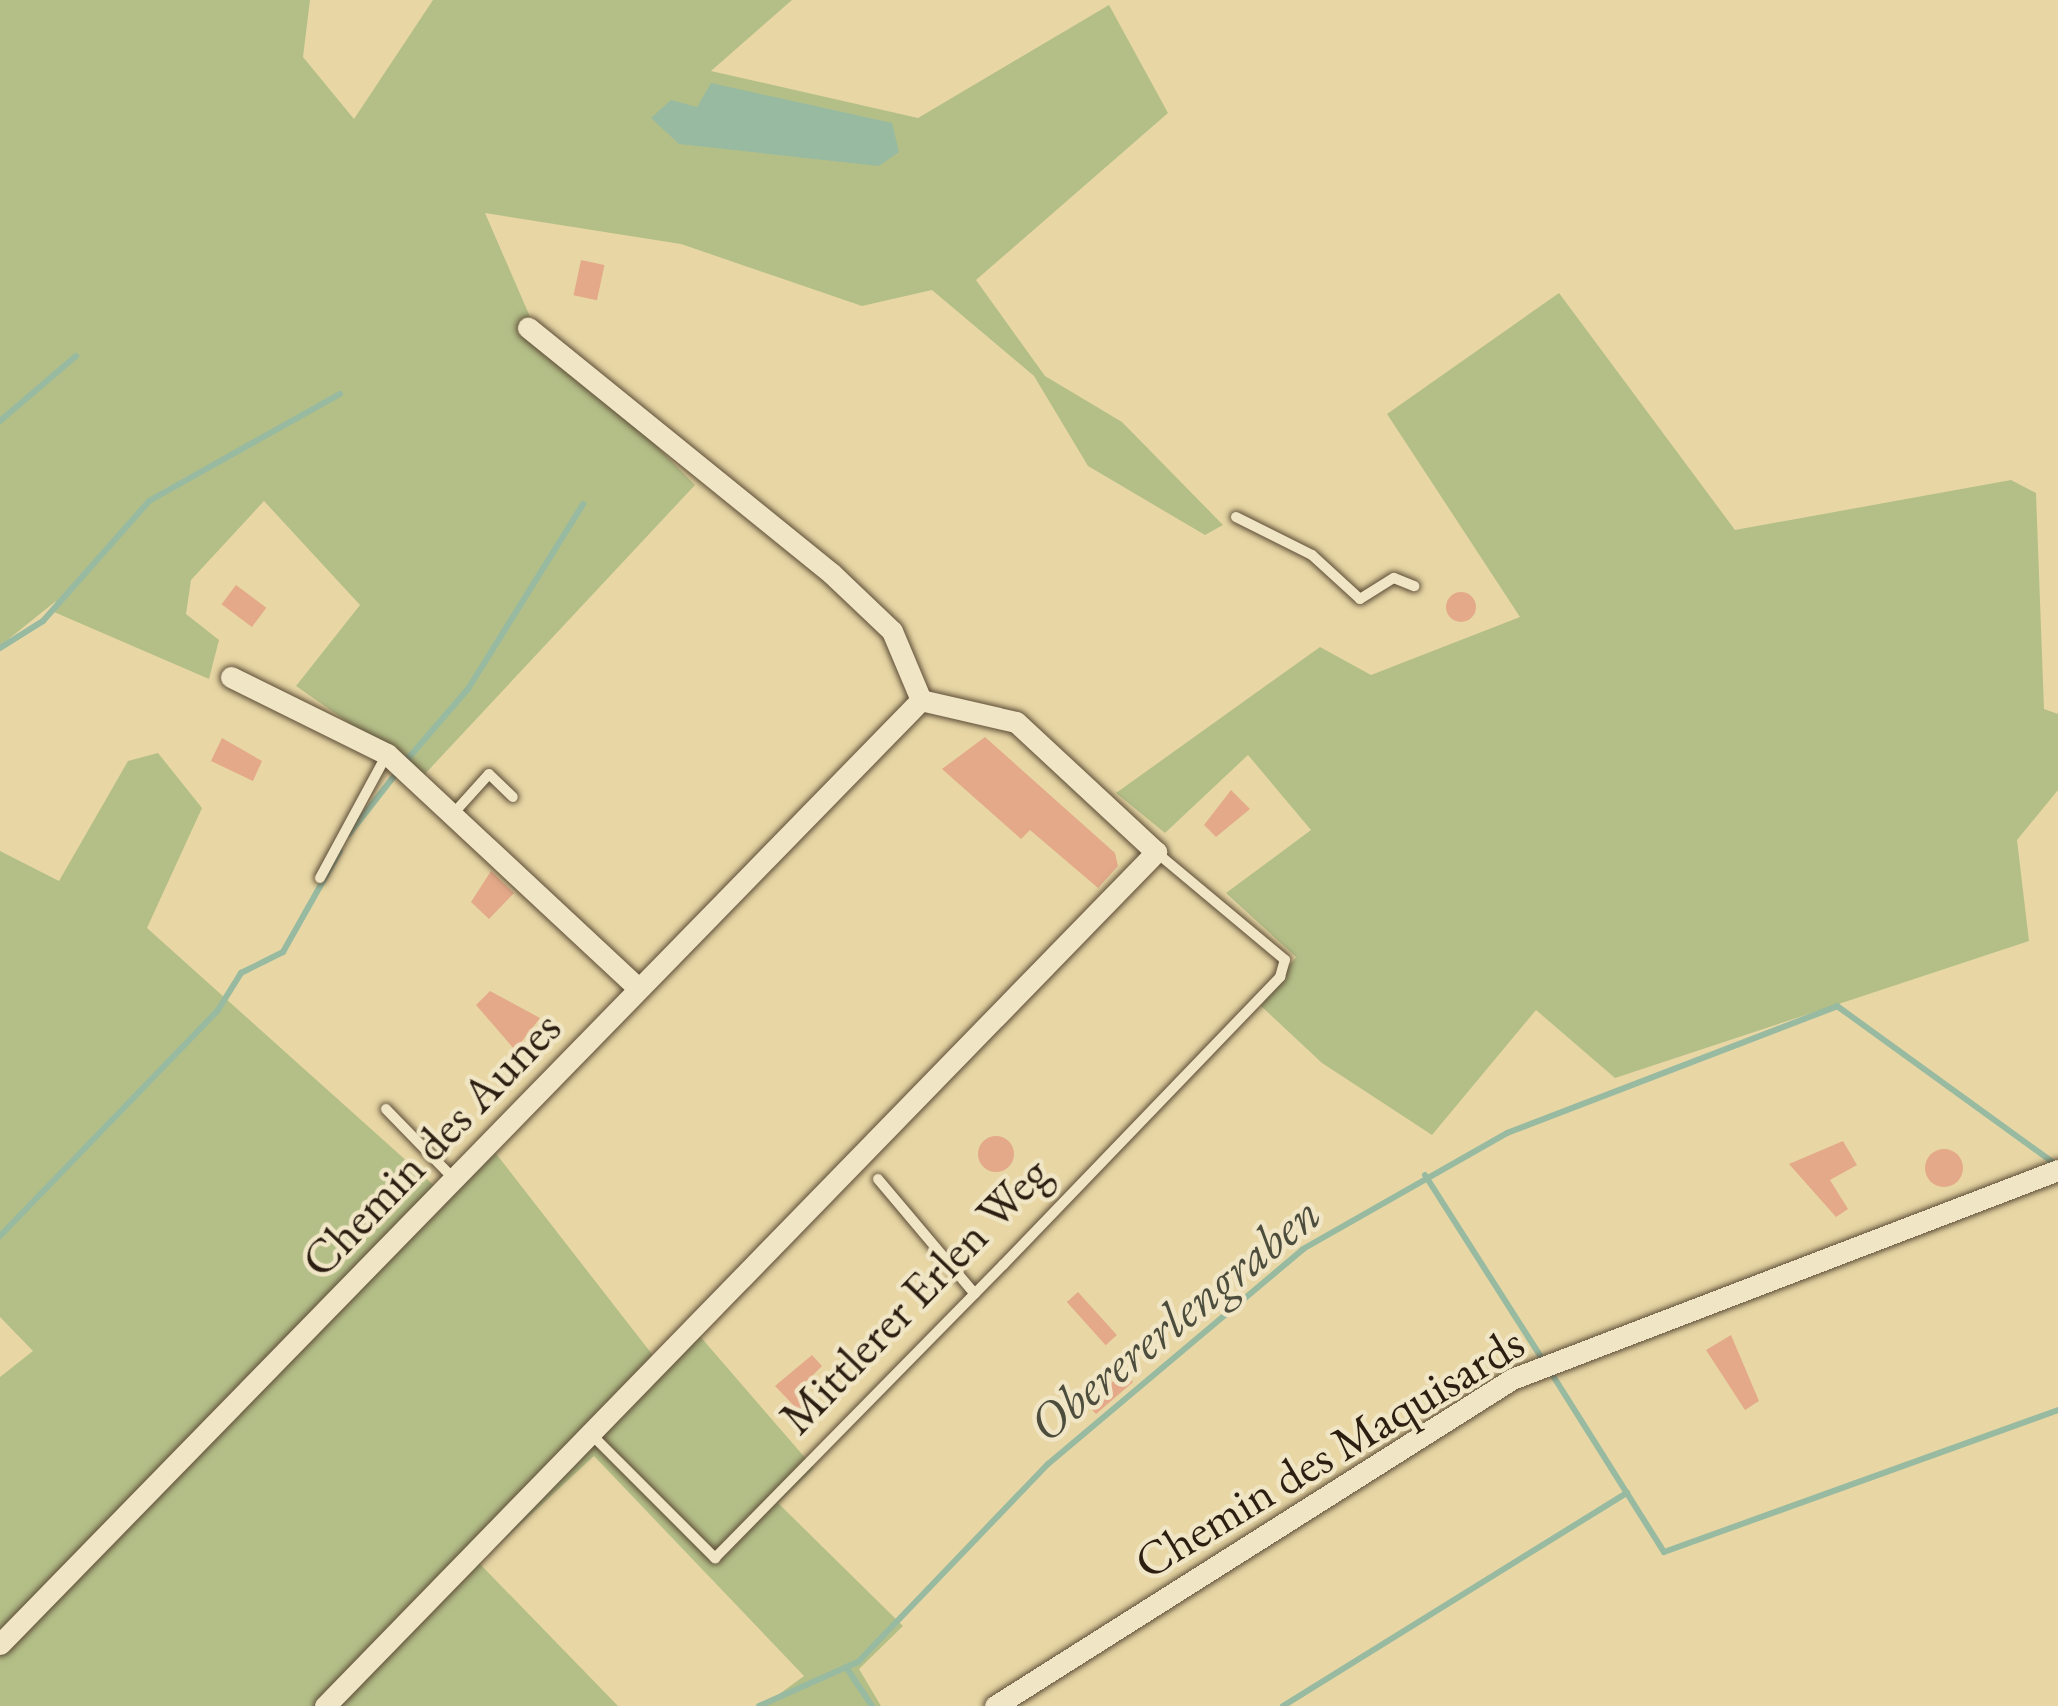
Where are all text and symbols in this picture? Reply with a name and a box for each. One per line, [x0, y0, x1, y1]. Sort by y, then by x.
street label: Chemin des Aunes [289, 999, 573, 1289]
street label: Mittlerer Erlen Weg [767, 1144, 1061, 1446]
water label: Oberererlengraben [1016, 1182, 1332, 1454]
street label: Chemin des Maquisards [1124, 1313, 1534, 1591]

